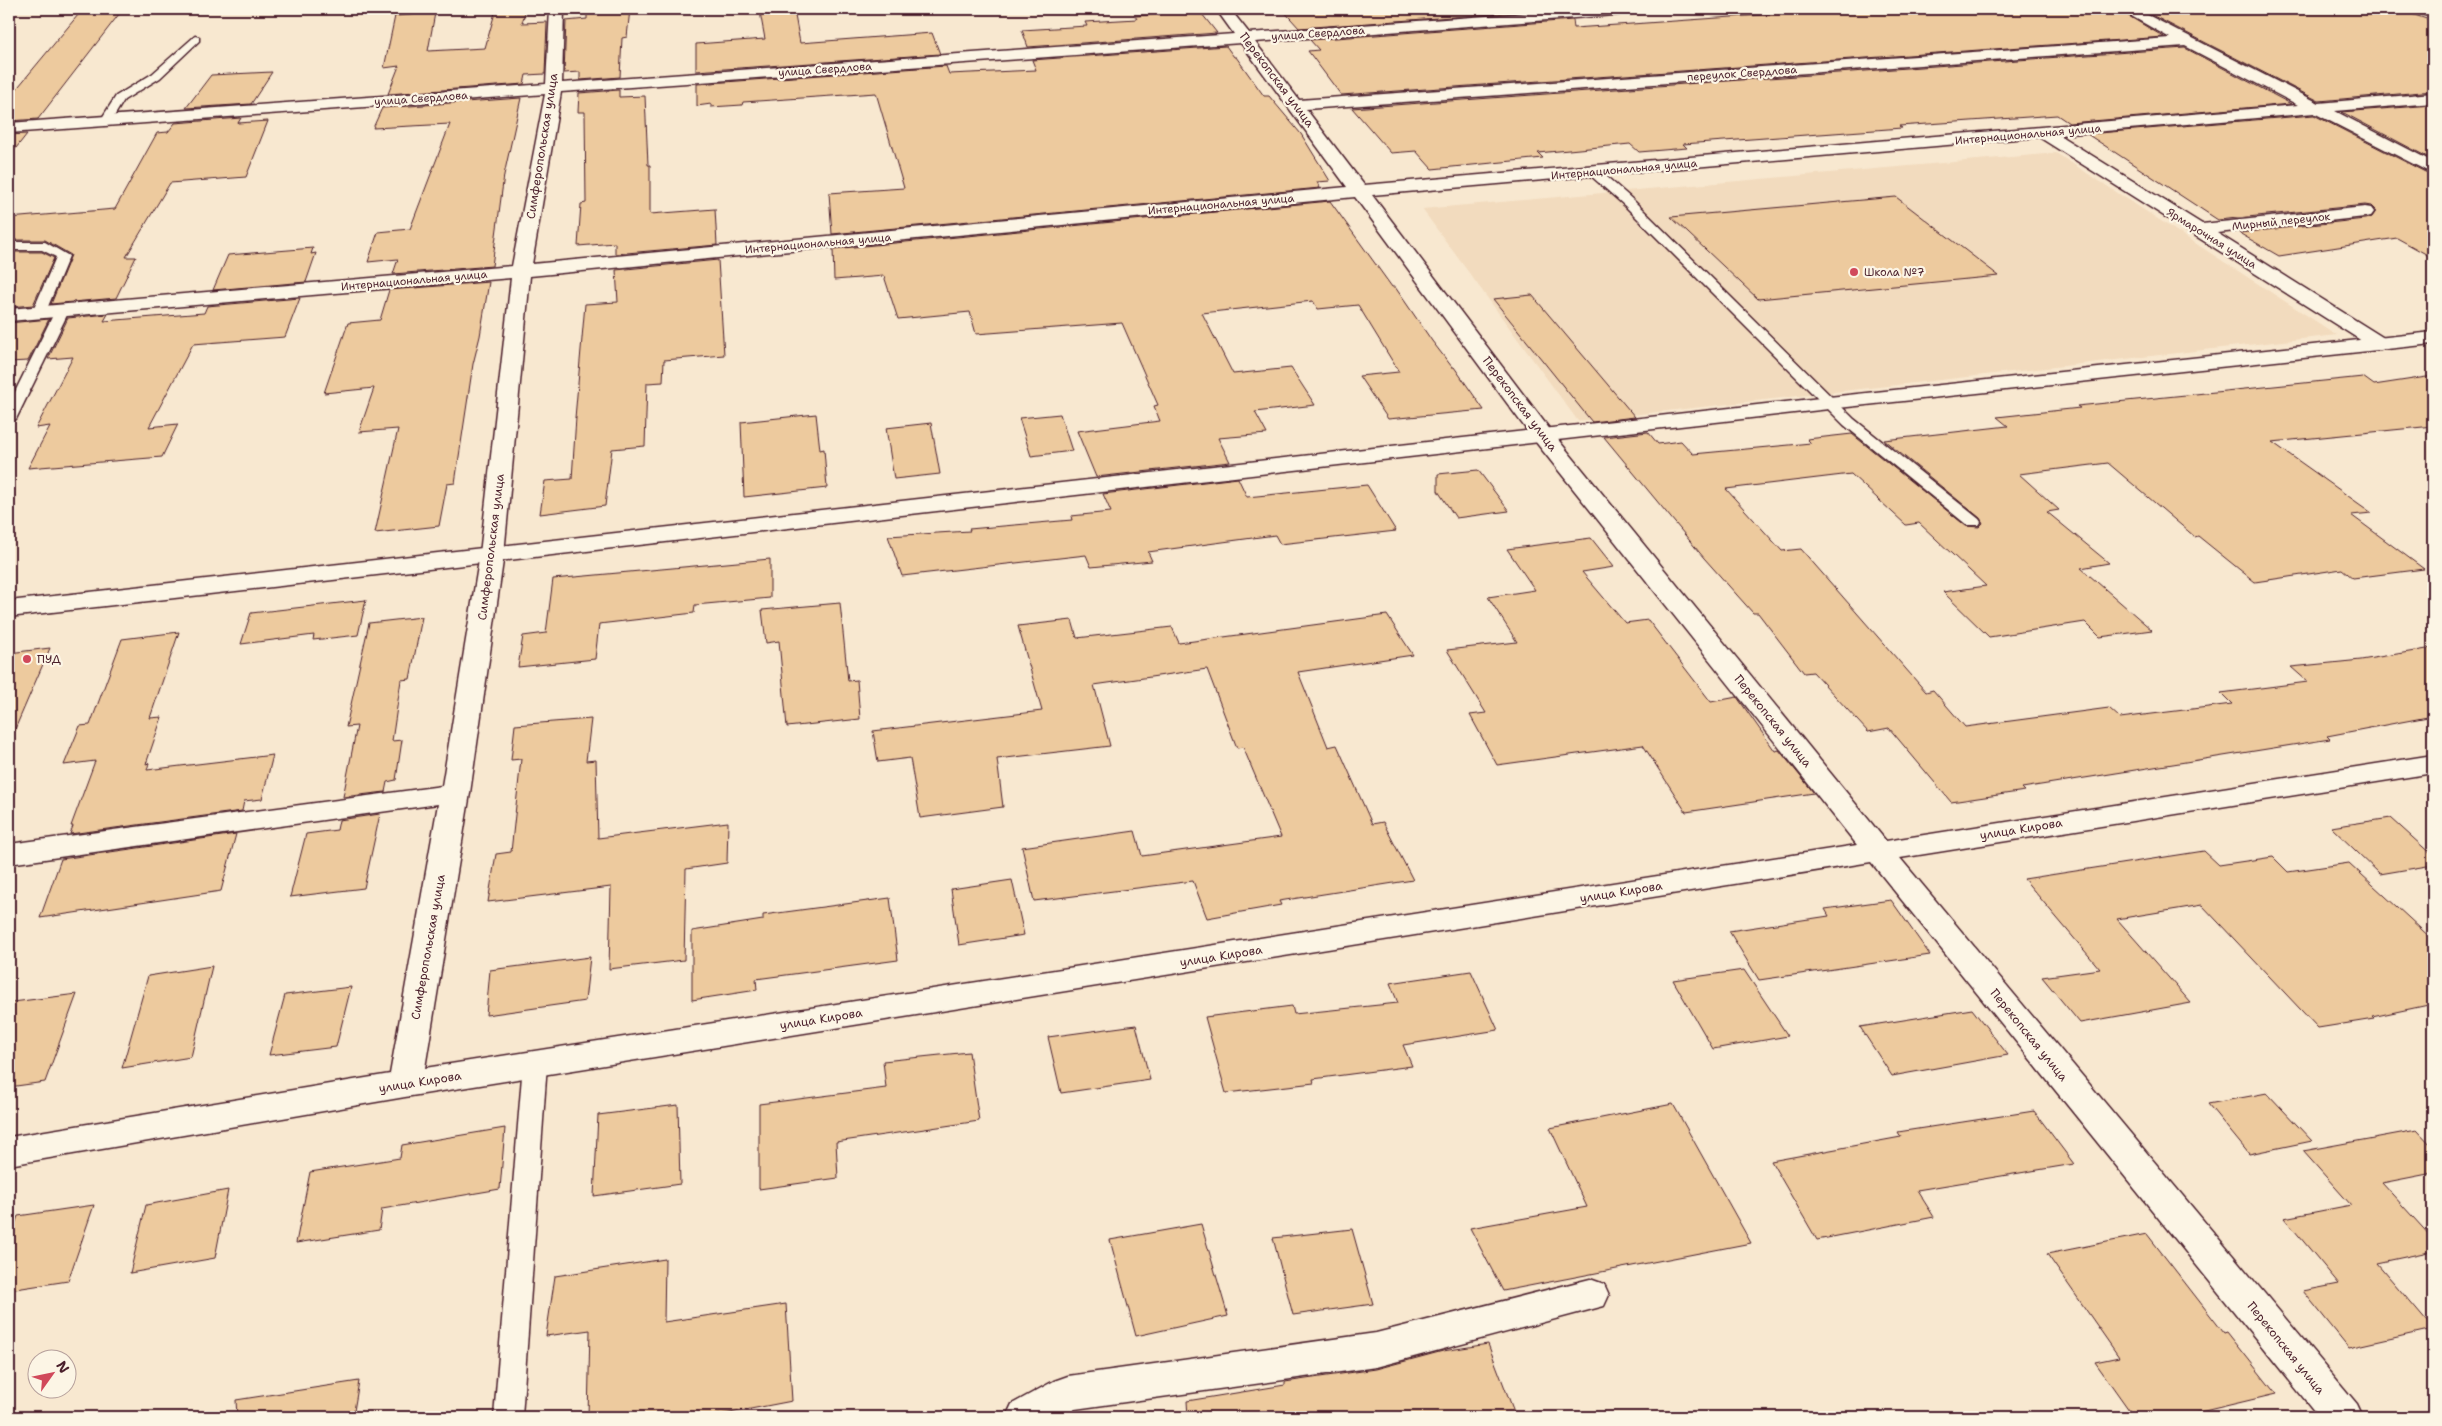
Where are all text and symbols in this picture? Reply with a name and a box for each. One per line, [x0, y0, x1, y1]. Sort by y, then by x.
street label: улица Свердлова [1271, 23, 1366, 44]
street label: Перекопская улица [1236, 29, 1318, 131]
street label: улица Свердлова [778, 59, 873, 80]
street label: переулок Свердлова [1686, 62, 1798, 85]
street label: Симферопольская улица [523, 71, 562, 220]
street label: улица Свердлова [374, 88, 469, 109]
street label: Интернациональная улица [1954, 121, 2102, 148]
street label: Интернациональная улица [1550, 156, 1698, 183]
street label: Интернациональная улица [1147, 191, 1295, 218]
street label: Ярмарочная улица [2164, 205, 2260, 272]
street label: Мирный переулок [2231, 209, 2331, 234]
street label: Интернациональная улица [744, 230, 892, 257]
place label: Школа №7 [1864, 265, 1925, 280]
marker: Школа №7 [1848, 266, 1860, 278]
street label: Интернациональная улица [340, 267, 488, 294]
street label: Перекопская улица [1479, 353, 1561, 455]
street label: Симферопольская улица [474, 472, 508, 621]
place label: ПУД [37, 651, 61, 667]
marker: ПУД [21, 653, 33, 665]
street label: Перекопская улица [1731, 671, 1816, 771]
street label: улица Кирова [1979, 814, 2064, 843]
street label: Симферопольская улица [407, 872, 449, 1021]
street label: улица Кирова [1579, 877, 1664, 906]
street label: улица Кирова [1179, 941, 1264, 970]
street label: Перекопская улица [1987, 985, 2072, 1085]
street label: улица Кирова [779, 1004, 864, 1033]
street label: улица Кирова [378, 1067, 463, 1096]
street label: Перекопская улица [2244, 1298, 2329, 1398]
north arrow [28, 1348, 78, 1398]
text: N [52, 1357, 73, 1376]

